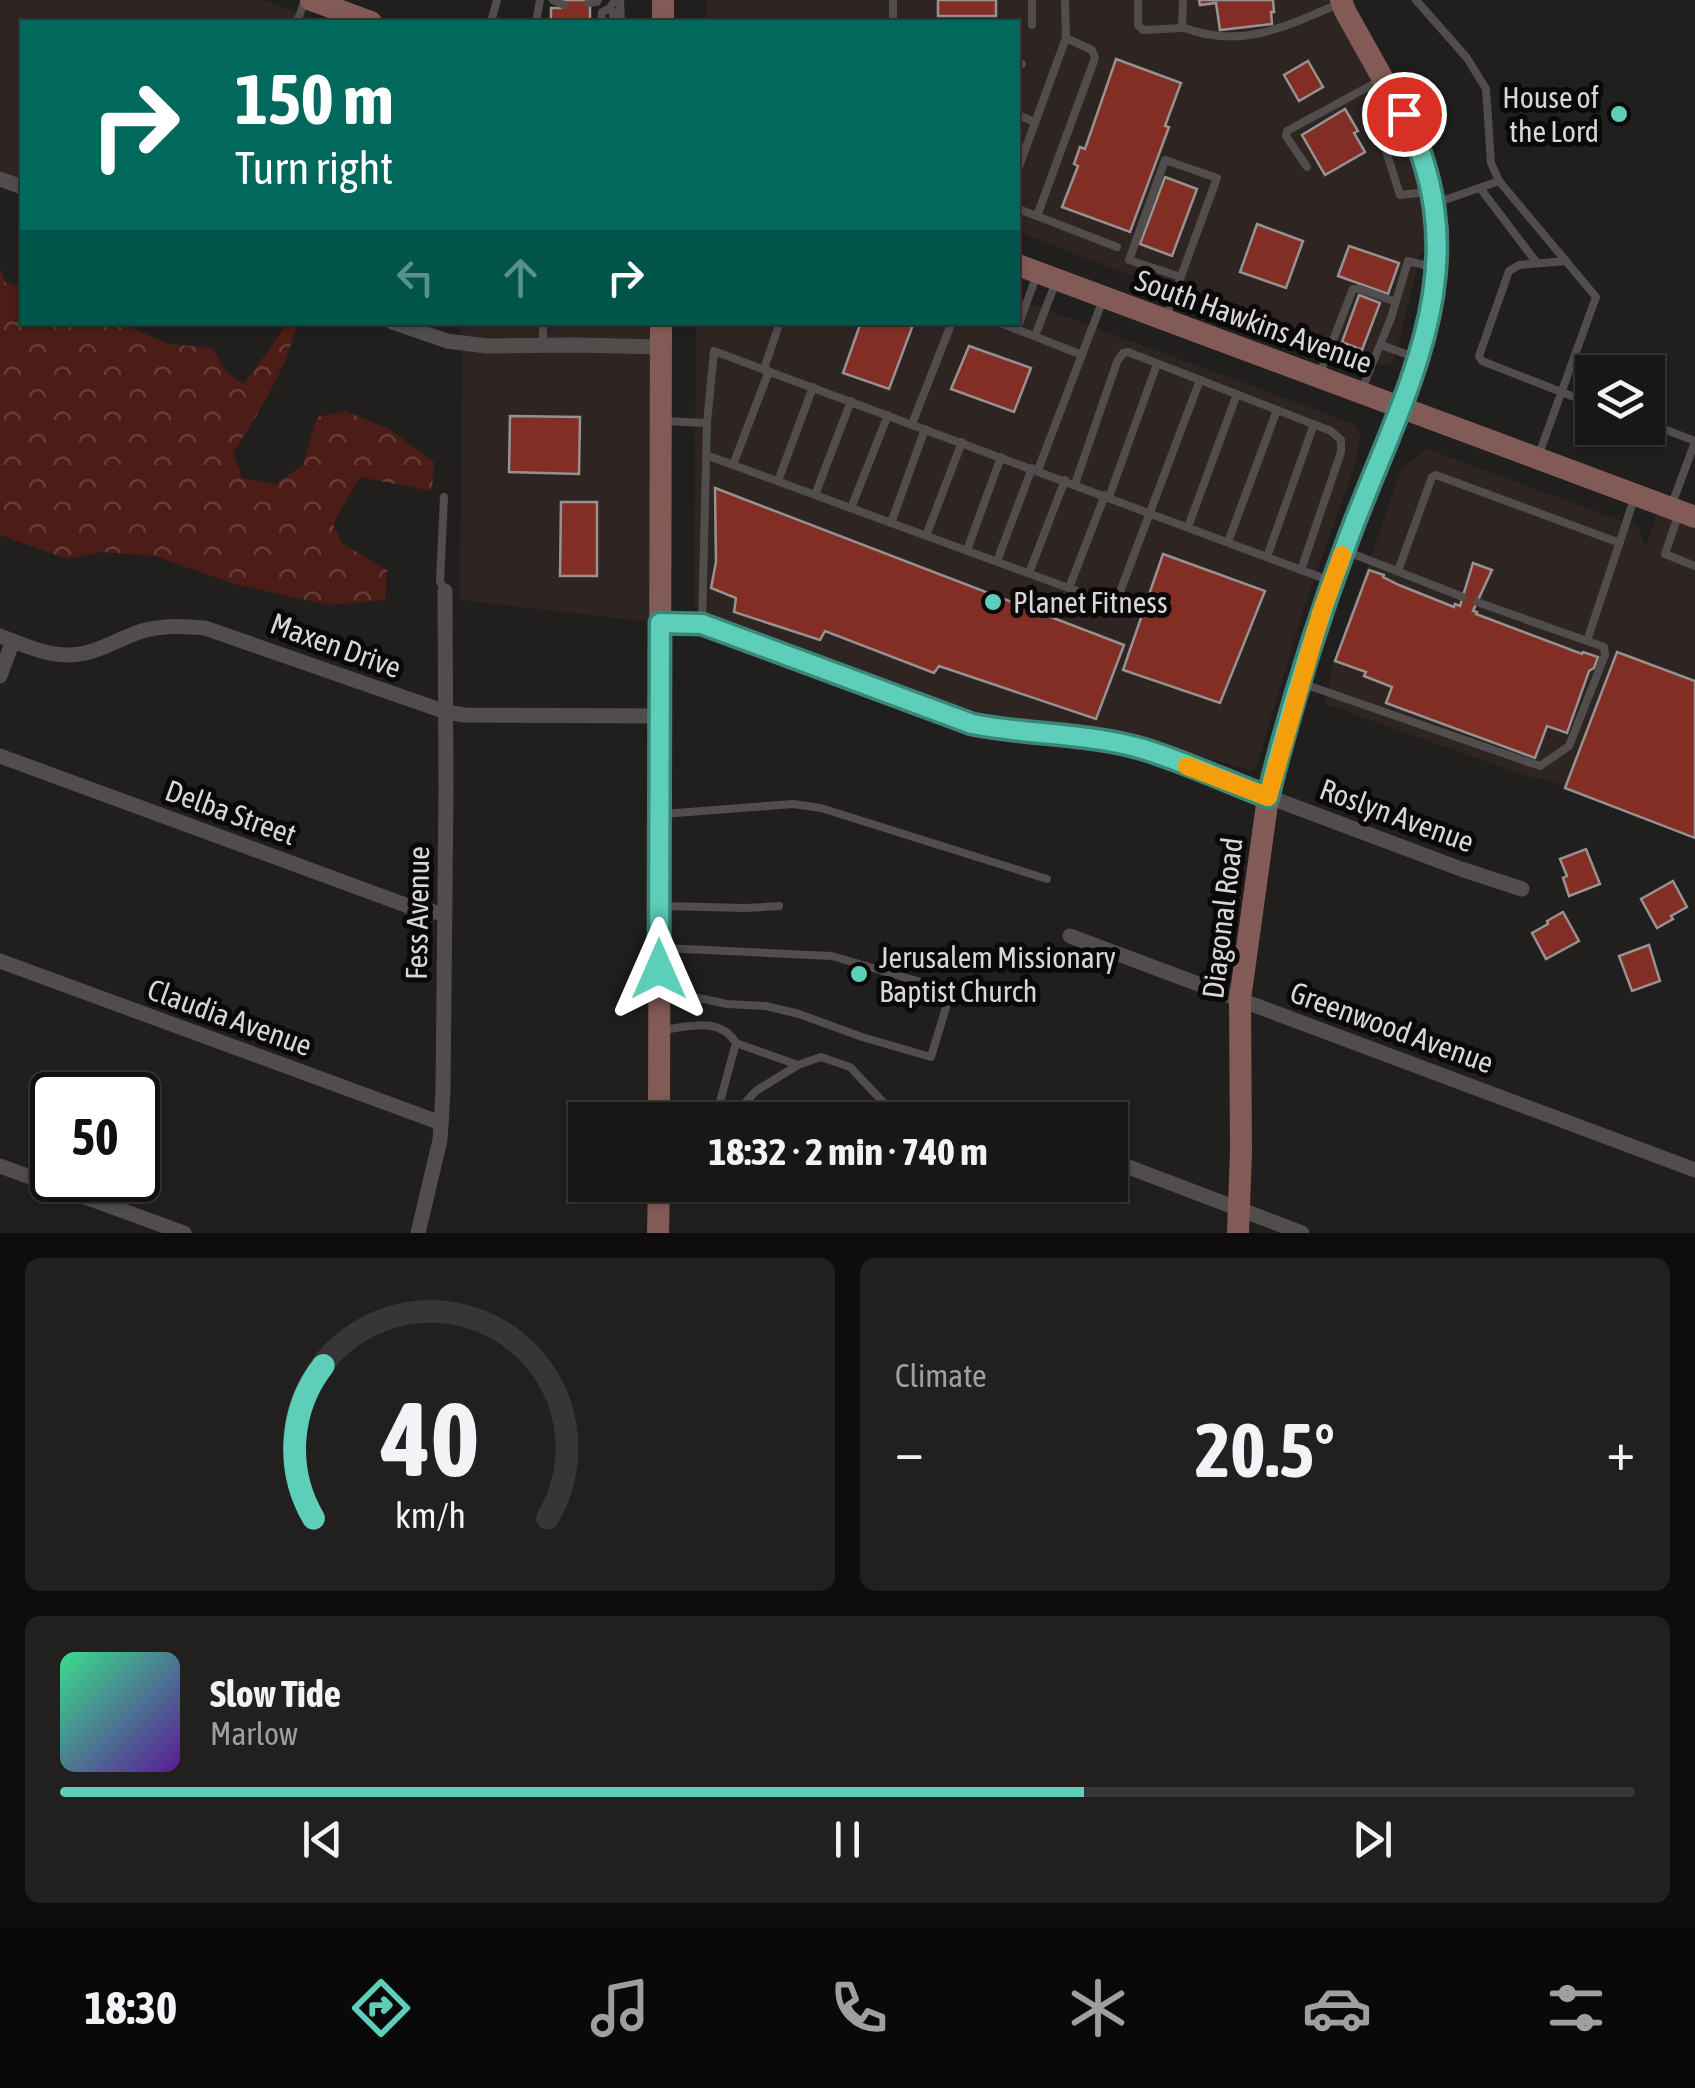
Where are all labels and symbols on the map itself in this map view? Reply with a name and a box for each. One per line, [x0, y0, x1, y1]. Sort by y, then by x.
pin [1362, 72, 1447, 157]
place label: House of the Lord [1502, 80, 1599, 148]
marker: House of the Lord [1608, 103, 1630, 125]
street label: South Hawkins Avenue [1131, 262, 1377, 380]
place label: Planet Fitness [1013, 585, 1168, 619]
marker: Planet Fitness [982, 591, 1004, 613]
street label: Maxen Drive [266, 606, 406, 684]
street label: Roslyn Avenue [1315, 771, 1479, 859]
street label: Delba Street [161, 773, 301, 851]
street label: Diagonal Road [1195, 836, 1249, 1000]
street label: Fess Avenue [399, 846, 435, 980]
position arrow [607, 917, 711, 1021]
place label: Jerusalem Missionary Baptist Church [879, 940, 1116, 1008]
marker: Jerusalem Missionary Baptist Church [848, 963, 870, 985]
street label: Claudia Avenue [143, 972, 317, 1062]
street label: Greenwood Avenue [1286, 975, 1498, 1079]
speed limit sign: 50 [30, 1072, 160, 1202]

